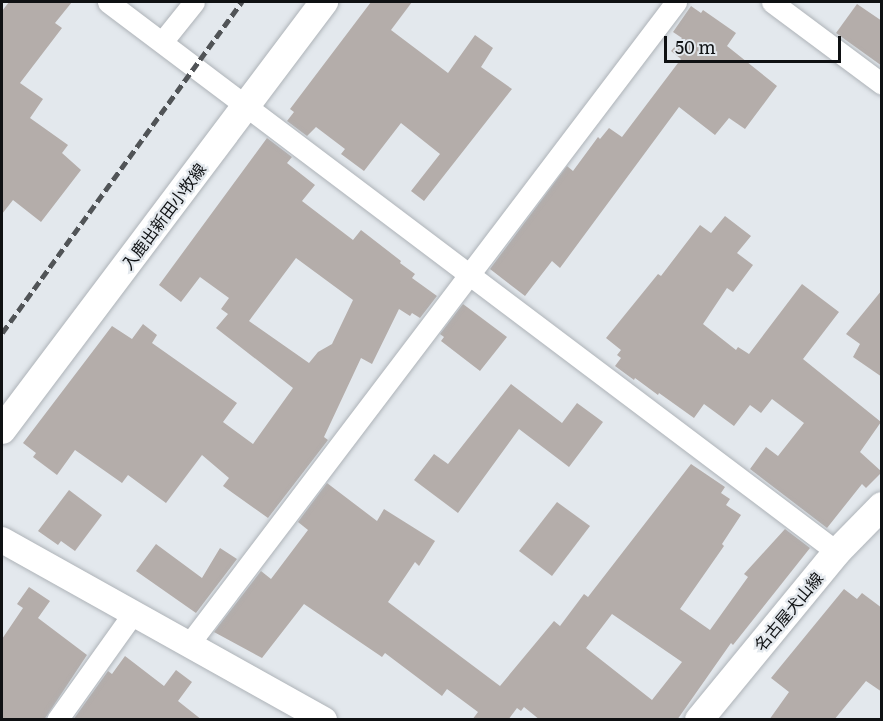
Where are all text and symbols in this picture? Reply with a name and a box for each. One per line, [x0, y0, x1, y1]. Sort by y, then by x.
scale bar [667, 24, 844, 62]
text: 50 m [675, 33, 716, 60]
street label: 入鹿出新田小牧線 [117, 159, 209, 273]
street label: 名古屋犬山線 [750, 568, 826, 654]

